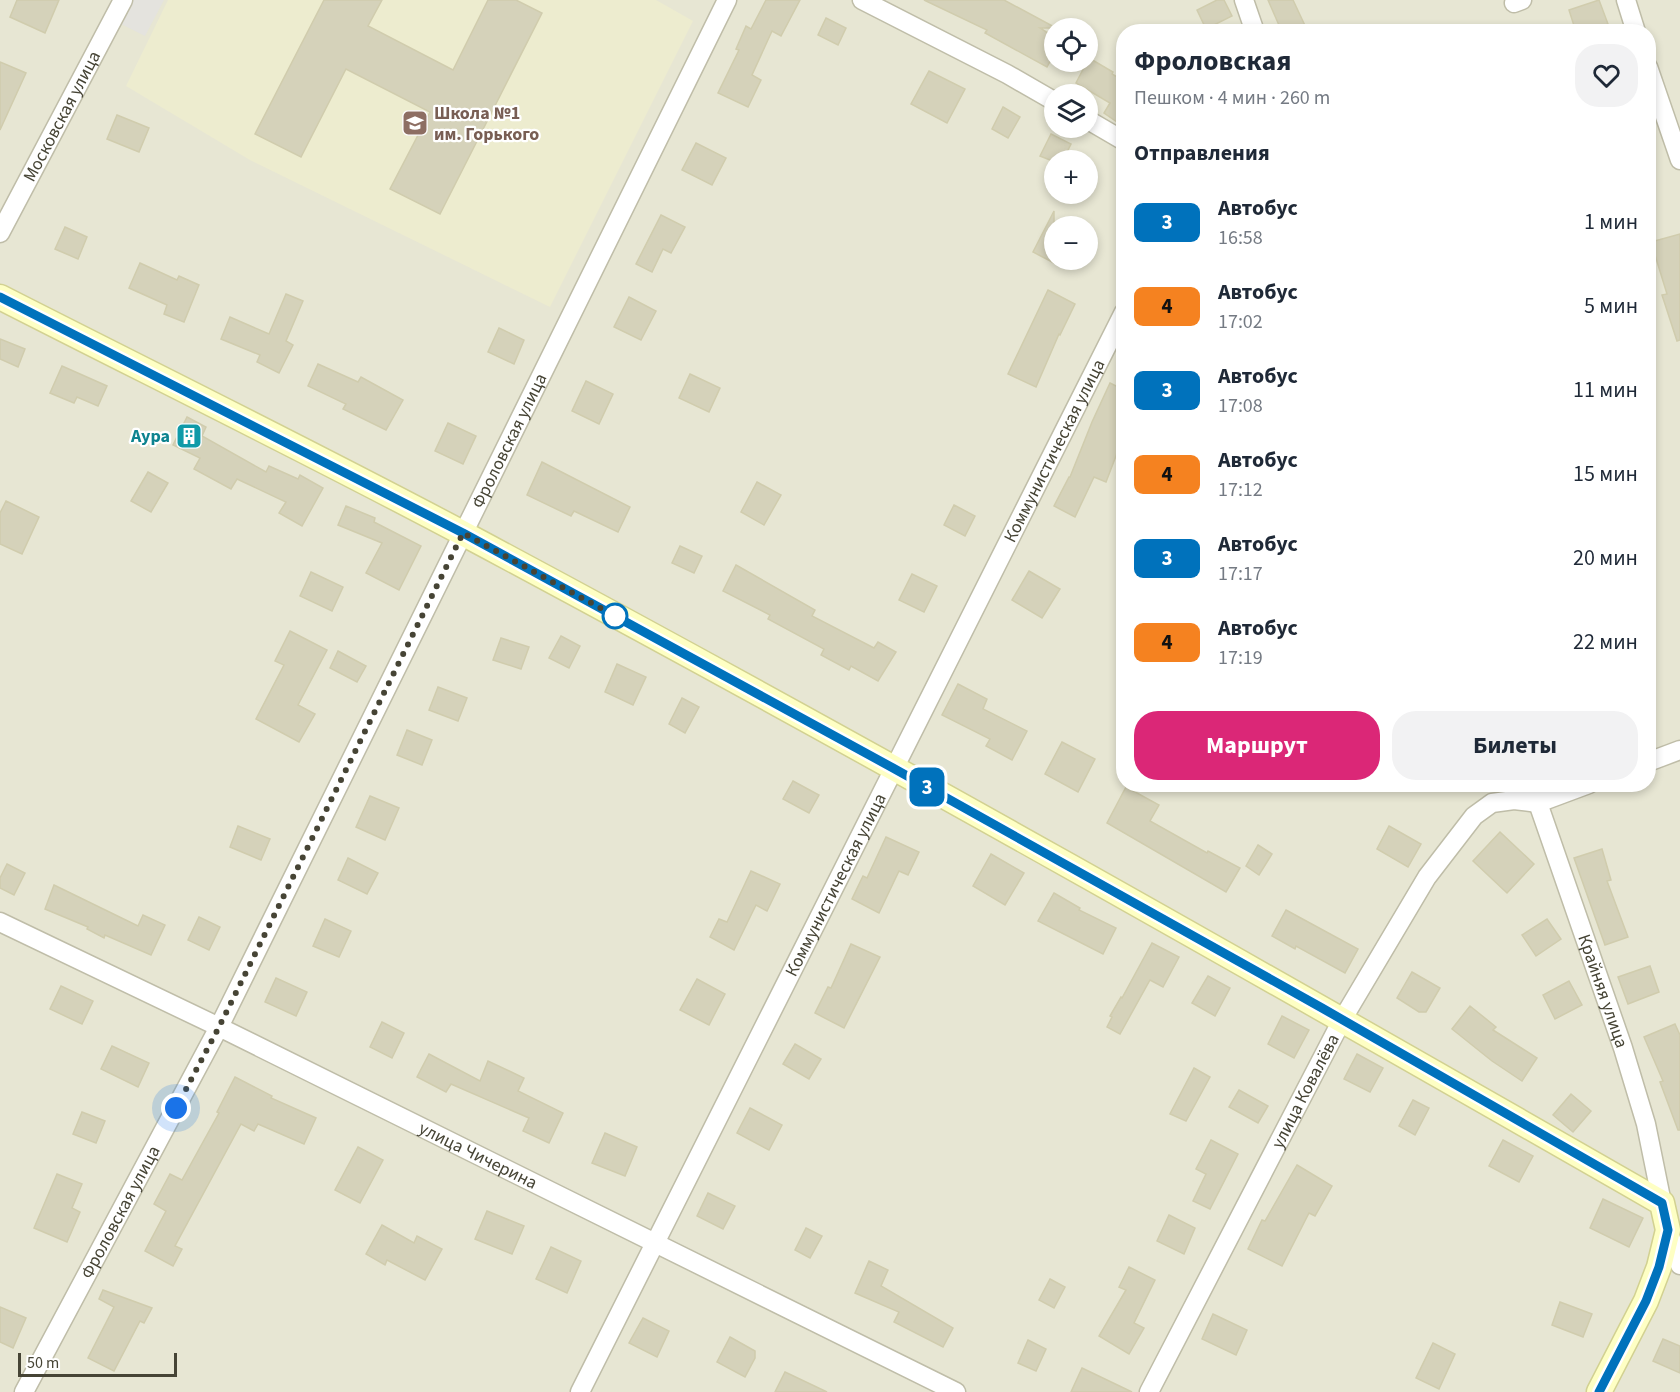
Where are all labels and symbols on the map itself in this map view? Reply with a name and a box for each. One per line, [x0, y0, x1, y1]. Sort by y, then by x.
street label: Московская улица [17, 46, 106, 186]
place label: Школа №1 им. Горького [434, 101, 539, 147]
school or university icon: Школа №1 им. Горького [400, 108, 430, 138]
street label: Коммунистическая улица [997, 355, 1111, 547]
street label: Фроловская улица [465, 369, 553, 512]
building icon: Аура [174, 421, 204, 451]
place label: Аура [130, 424, 170, 449]
unlabelled marker [602, 603, 628, 629]
line badge: 3 [908, 768, 946, 806]
street label: Коммунистическая улица [779, 789, 892, 981]
street label: Крайняя улица [1572, 931, 1635, 1051]
street label: улица Ковалёва [1265, 1029, 1345, 1153]
your location [161, 1093, 191, 1123]
street label: улица Чичерина [415, 1115, 542, 1195]
street label: Фроловская улица [74, 1141, 166, 1283]
scale bar [18, 1350, 177, 1378]

